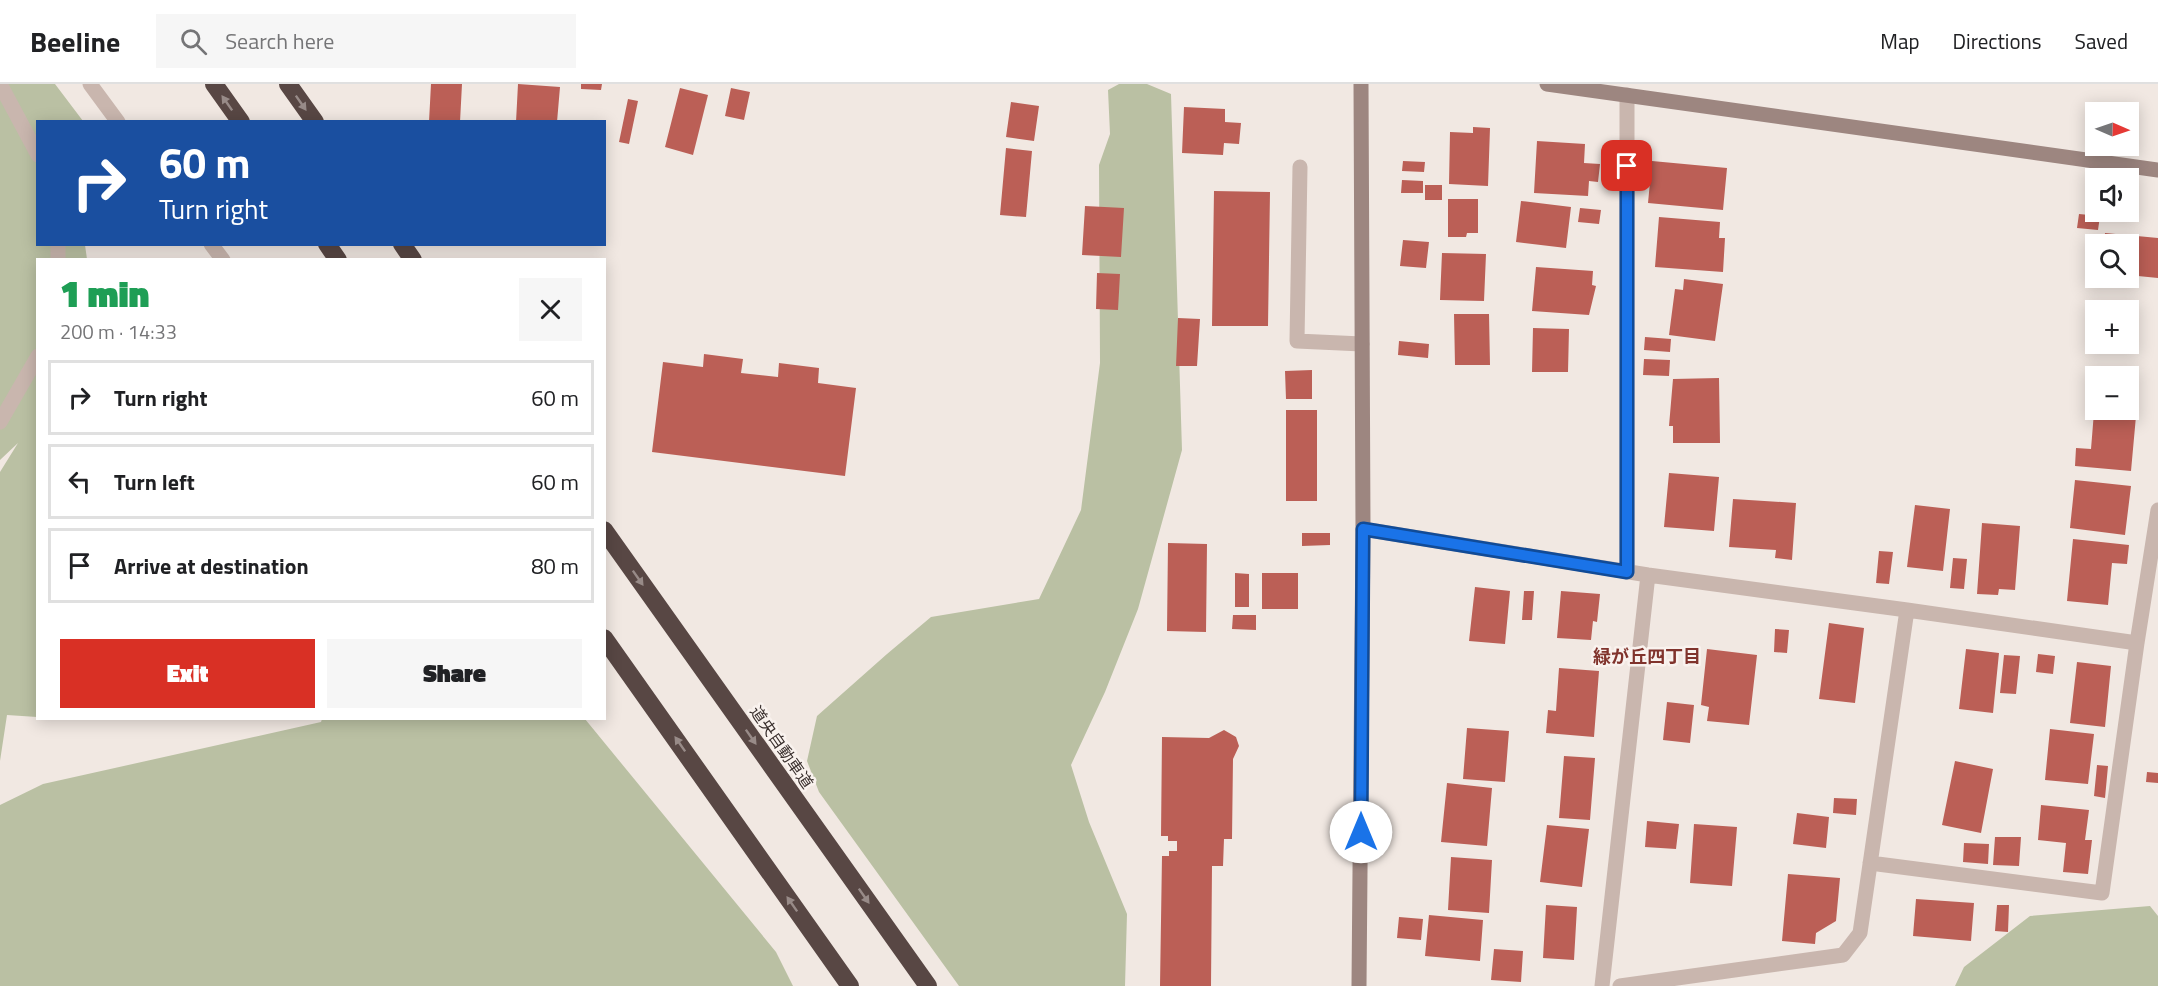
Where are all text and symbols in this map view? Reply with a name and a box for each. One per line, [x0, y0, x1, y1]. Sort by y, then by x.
search box [156, 14, 576, 68]
text: Beeline [30, 20, 120, 63]
text: Search here [225, 24, 334, 58]
icon: search [177, 25, 210, 58]
text: Map [1880, 25, 1920, 57]
text: Directions [1953, 25, 2042, 57]
text: Saved [2075, 25, 2128, 57]
one-way arrow [221, 95, 233, 111]
one-way arrow [295, 95, 307, 110]
north arrow [2085, 102, 2139, 156]
map controls [2085, 102, 2139, 420]
text: 60 m [159, 130, 251, 194]
pin [1601, 140, 1652, 191]
icon: right [60, 144, 138, 222]
icon: arrive [1610, 149, 1643, 182]
button: sound [2085, 168, 2139, 222]
text: Turn right [159, 188, 268, 229]
button: search [2085, 234, 2139, 288]
text: 1 min [60, 266, 149, 321]
button: close [519, 278, 582, 341]
button: + [2085, 300, 2139, 354]
text: 200 m · 14:33 [60, 316, 177, 347]
button: − [2085, 366, 2139, 420]
icon: right [63, 381, 96, 414]
text: Turn right [114, 381, 208, 415]
text: 60 m [531, 381, 579, 415]
icon: left [63, 465, 96, 498]
text: Turn left [114, 465, 195, 499]
text: 60 m [531, 465, 579, 499]
icon: arrive [63, 549, 96, 582]
text: Arrive at destination [114, 549, 309, 583]
text: 80 m [531, 549, 579, 583]
one-way arrow [632, 569, 644, 585]
button: Exit [60, 639, 315, 708]
button: Share [327, 639, 582, 708]
district label: 緑が丘四丁目 [1593, 643, 1701, 670]
street label: 道央自動車道 [745, 701, 819, 793]
one-way arrow [745, 728, 757, 744]
one-way arrow [674, 737, 686, 753]
position arrow [1329, 800, 1393, 864]
one-way arrow [858, 887, 870, 903]
one-way arrow [786, 896, 798, 912]

